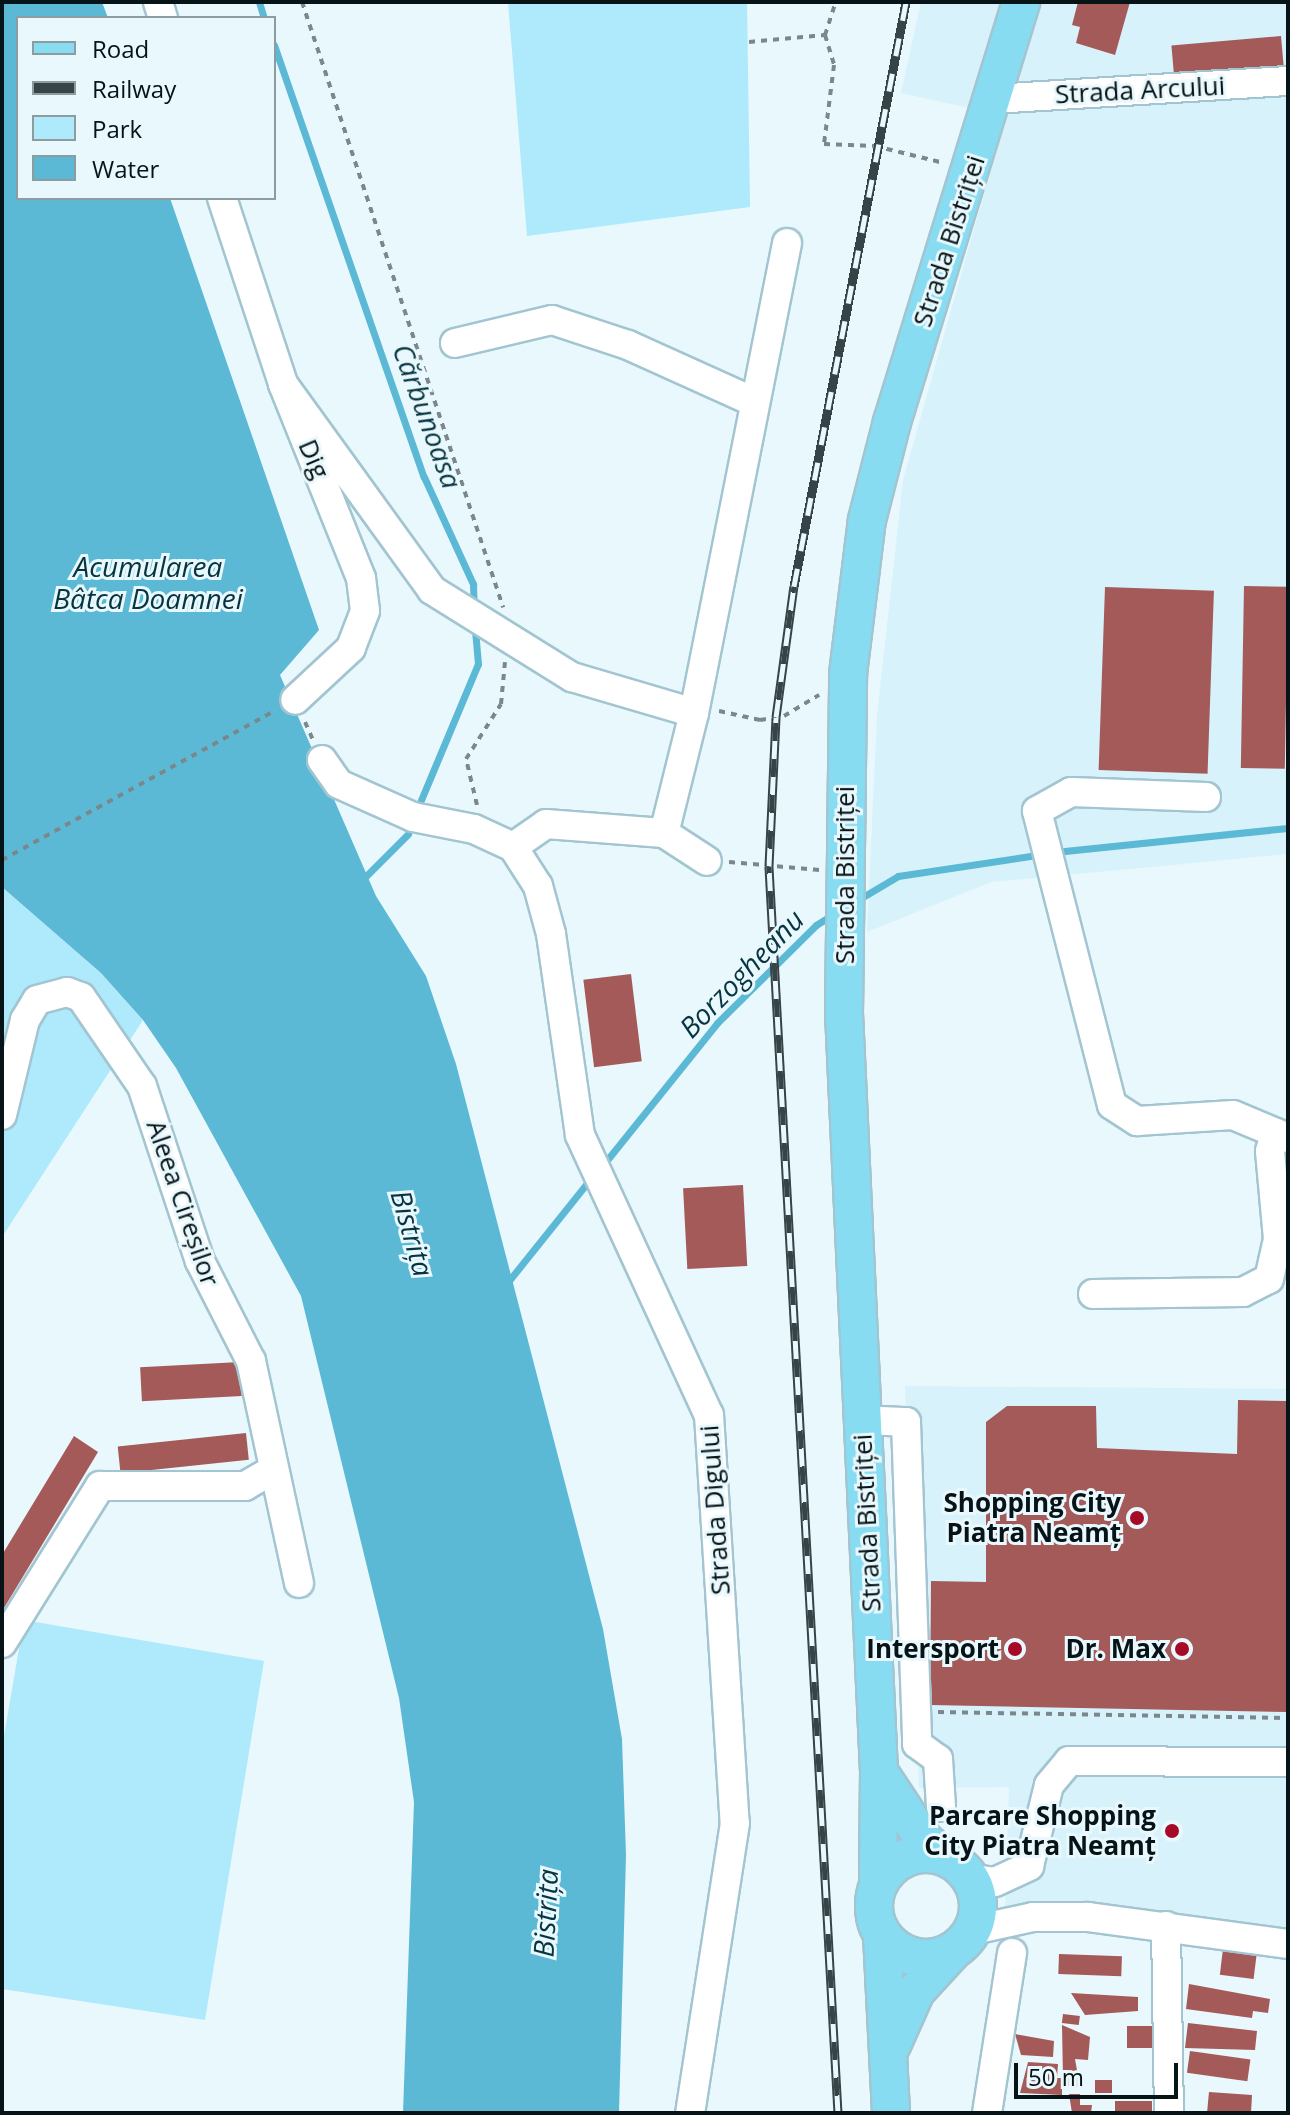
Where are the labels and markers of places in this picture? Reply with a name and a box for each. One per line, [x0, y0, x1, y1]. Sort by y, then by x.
place label: Shopping City Piatra Neamț [944, 1487, 1121, 1548]
marker: Shopping City Piatra Neamț [1128, 1509, 1146, 1527]
place label: Intersport [866, 1633, 999, 1665]
place label: Dr. Max [1066, 1633, 1166, 1665]
marker: Intersport [1006, 1640, 1024, 1658]
marker: Dr. Max [1173, 1640, 1191, 1658]
place label: Parcare Shopping City Piatra Neamț [924, 1800, 1156, 1862]
marker: Parcare Shopping City Piatra Neamț [1163, 1822, 1181, 1840]

